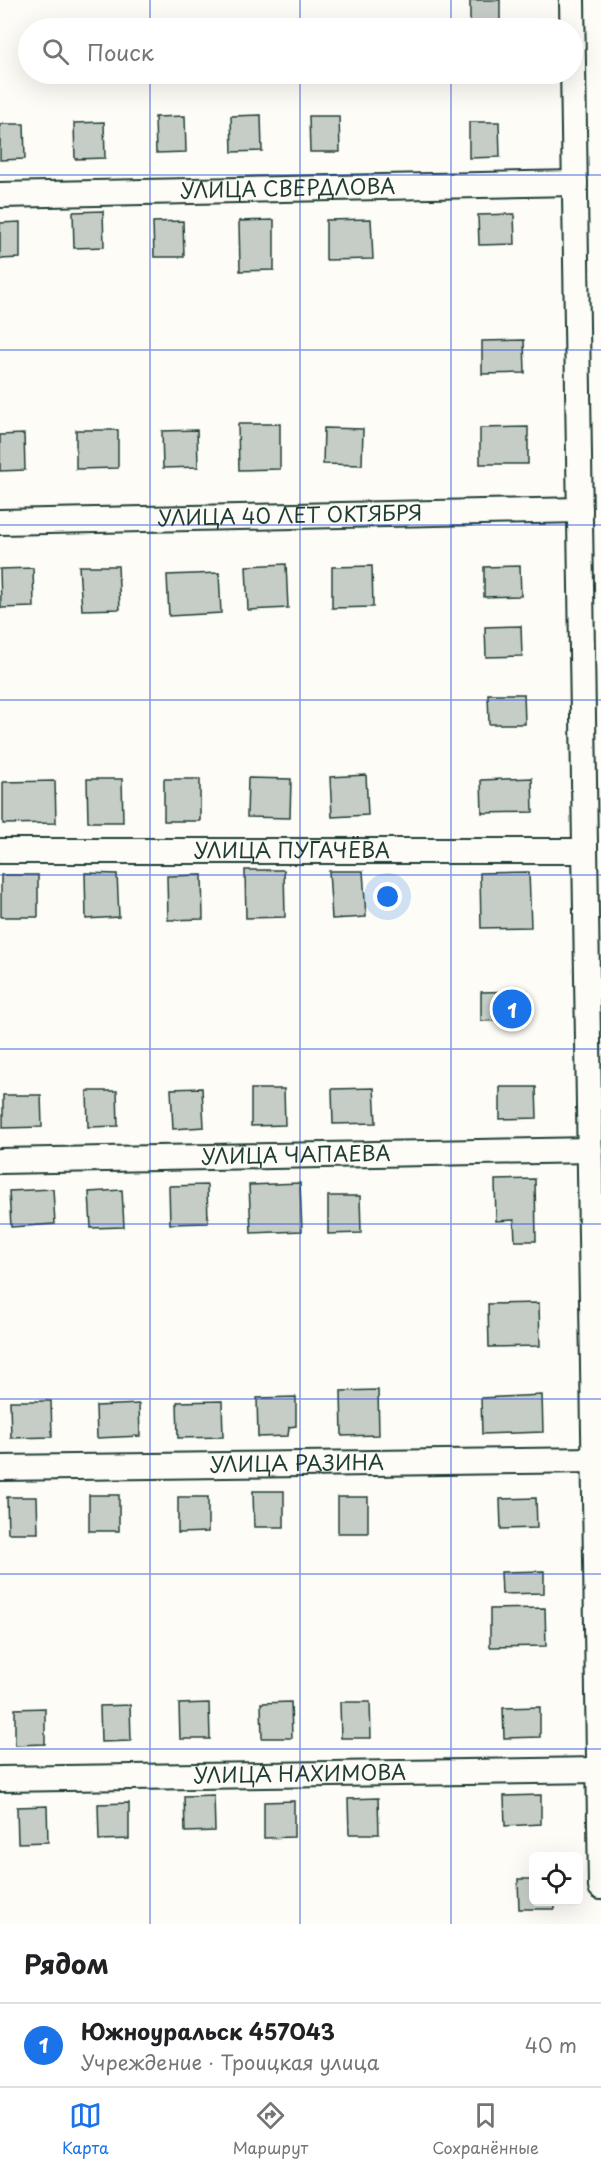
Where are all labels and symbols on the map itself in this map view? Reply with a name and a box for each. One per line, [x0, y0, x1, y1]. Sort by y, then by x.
street label: УЛИЦА СВЕРДЛОВА [180, 169, 396, 205]
street label: УЛИЦА 40 ЛЕТ ОКТЯБРЯ [157, 495, 422, 533]
street label: УЛИЦА ПУГАЧЁВА [194, 833, 390, 865]
your location [373, 882, 402, 911]
pin: 1 [492, 986, 532, 1032]
street label: УЛИЦА ЧАПАЕВА [201, 1136, 391, 1171]
street label: УЛИЦА РАЗИНА [210, 1445, 384, 1479]
street label: УЛИЦА НАХИМОВА [193, 1755, 406, 1790]

